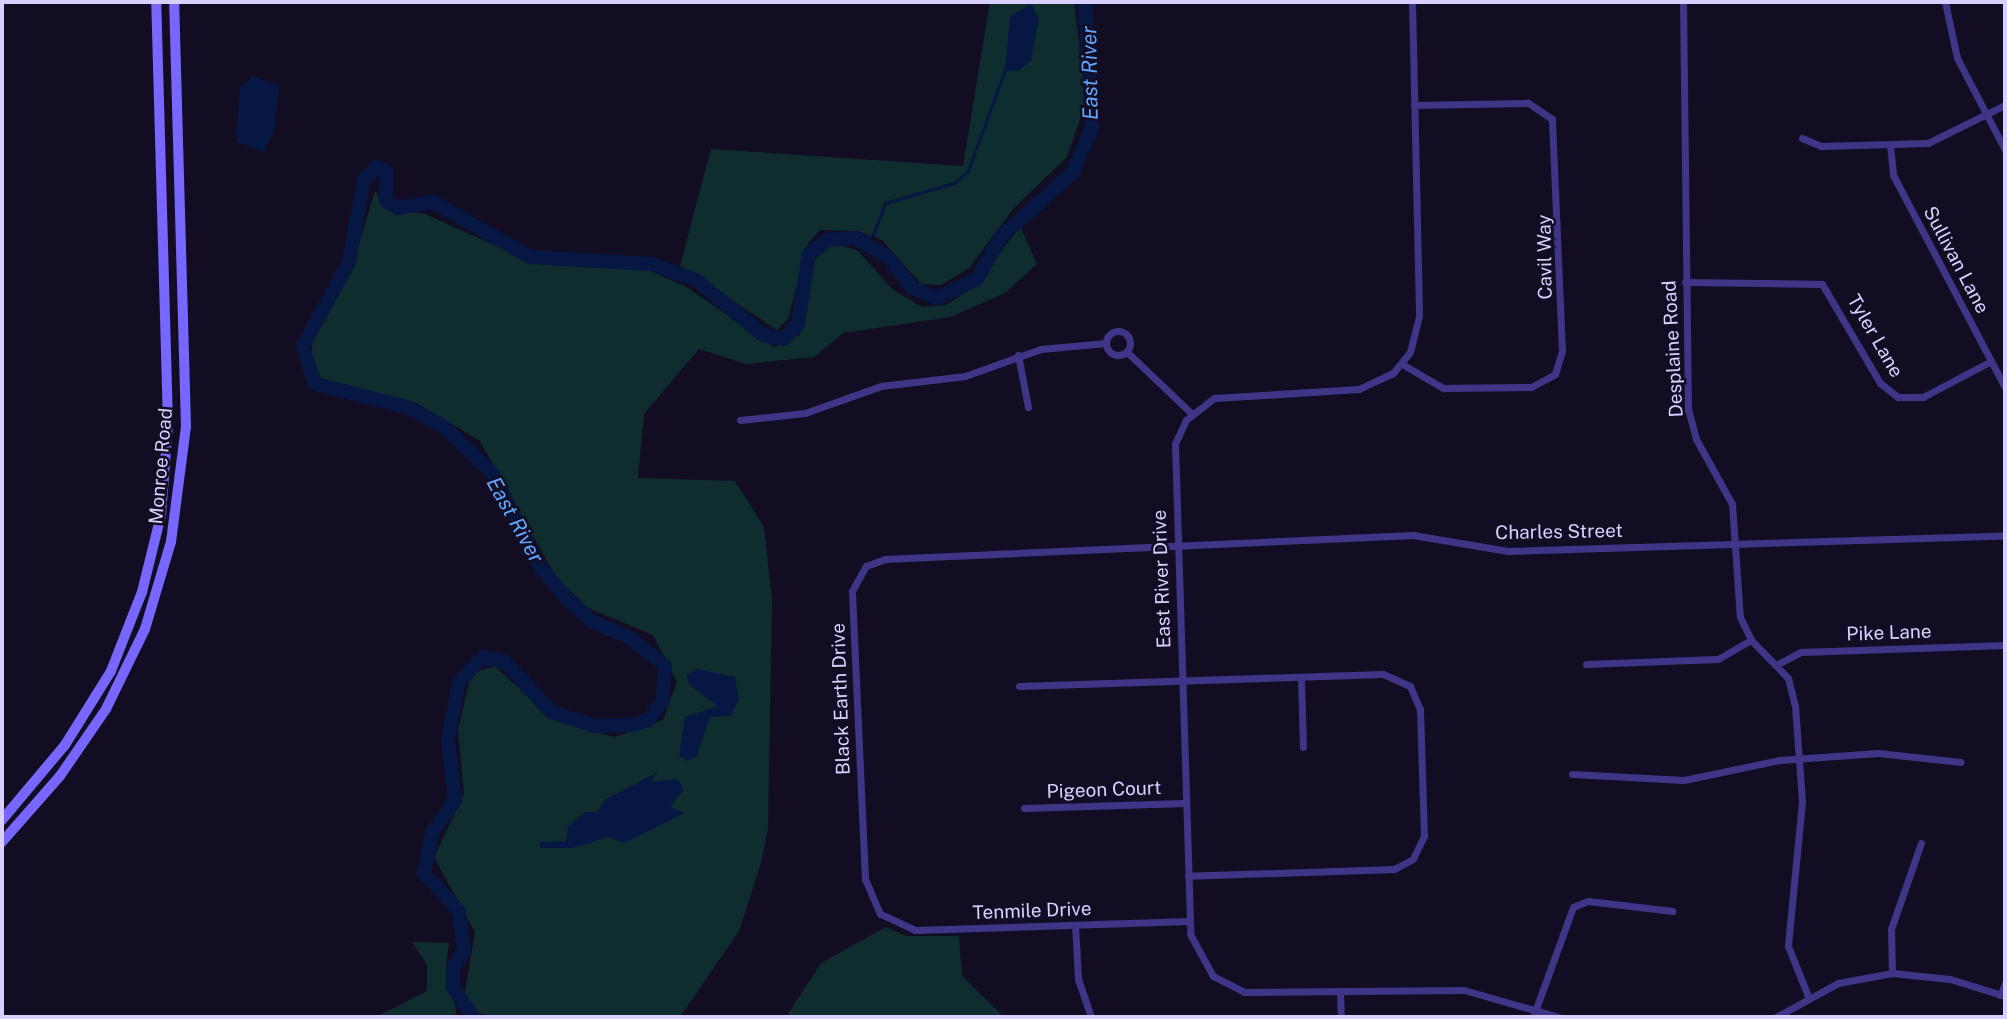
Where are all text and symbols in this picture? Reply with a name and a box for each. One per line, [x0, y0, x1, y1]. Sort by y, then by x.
water label: East River [1077, 26, 1103, 120]
street label: Sullivan Lane [1918, 203, 1994, 317]
street label: Cavil Way [1533, 214, 1557, 300]
street label: Desplaine Road [1658, 280, 1688, 418]
street label: Tyler Lane [1842, 291, 1908, 381]
street label: Monroe Road [145, 407, 177, 525]
water label: East River [481, 473, 549, 567]
street label: East River Drive [1148, 509, 1176, 649]
street label: Charles Street [1495, 519, 1623, 545]
street label: Pike Lane [1846, 620, 1932, 646]
street label: Black Earth Drive [827, 623, 855, 775]
street label: Pigeon Court [1046, 777, 1162, 803]
street label: Tenmile Drive [972, 898, 1092, 924]

